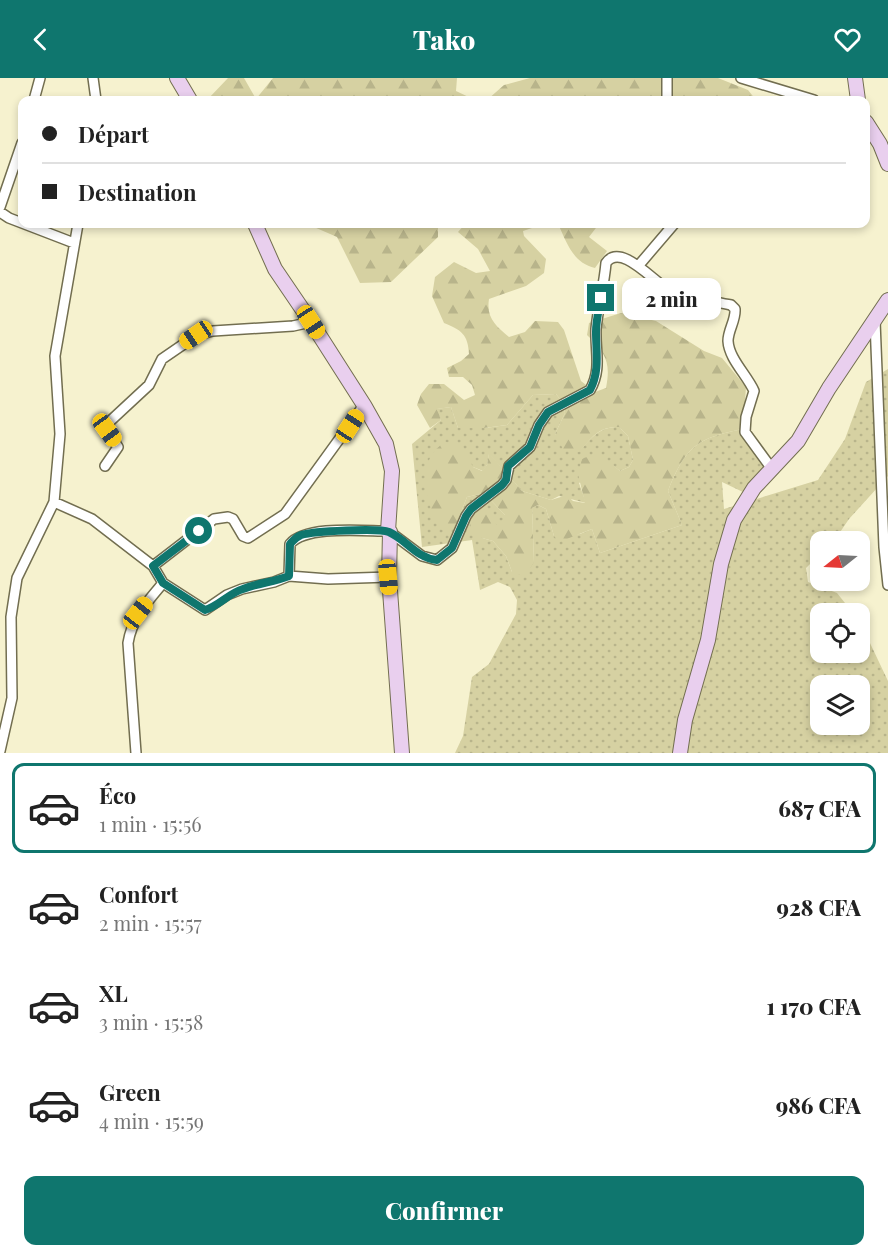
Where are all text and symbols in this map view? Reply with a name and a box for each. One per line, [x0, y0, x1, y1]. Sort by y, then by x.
text: Tako [413, 21, 475, 57]
icon: back [24, 23, 57, 56]
icon: heart [831, 23, 864, 56]
text: Départ [78, 119, 149, 149]
text: Destination [78, 177, 197, 207]
callout: 2 min [622, 277, 721, 319]
route end [587, 284, 614, 311]
text: 2 min [645, 285, 698, 312]
car [294, 302, 328, 342]
car [176, 317, 216, 353]
car [333, 406, 367, 446]
car [89, 410, 125, 450]
route start [185, 517, 212, 544]
north arrow [810, 531, 870, 591]
map controls [810, 531, 870, 735]
car [377, 558, 399, 596]
car [120, 593, 156, 633]
button: locate [810, 603, 870, 663]
button: layers [810, 675, 870, 735]
text: Éco [99, 780, 136, 810]
icon: car [27, 781, 81, 835]
text: 687 CFA [778, 793, 861, 823]
text: 1 min · 15:56 [99, 810, 202, 837]
text: Confort [99, 879, 178, 909]
icon: car [27, 880, 81, 934]
text: 928 CFA [777, 892, 861, 922]
text: 2 min · 15:57 [99, 909, 202, 936]
text: XL [99, 978, 128, 1008]
icon: car [27, 979, 81, 1033]
text: 1 170 CFA [766, 991, 861, 1021]
text: 3 min · 15:58 [99, 1008, 203, 1035]
text: Green [99, 1077, 161, 1107]
icon: car [27, 1078, 81, 1132]
text: 986 CFA [776, 1090, 861, 1120]
text: 4 min · 15:59 [99, 1107, 204, 1134]
button: Confirmer [24, 1176, 864, 1245]

